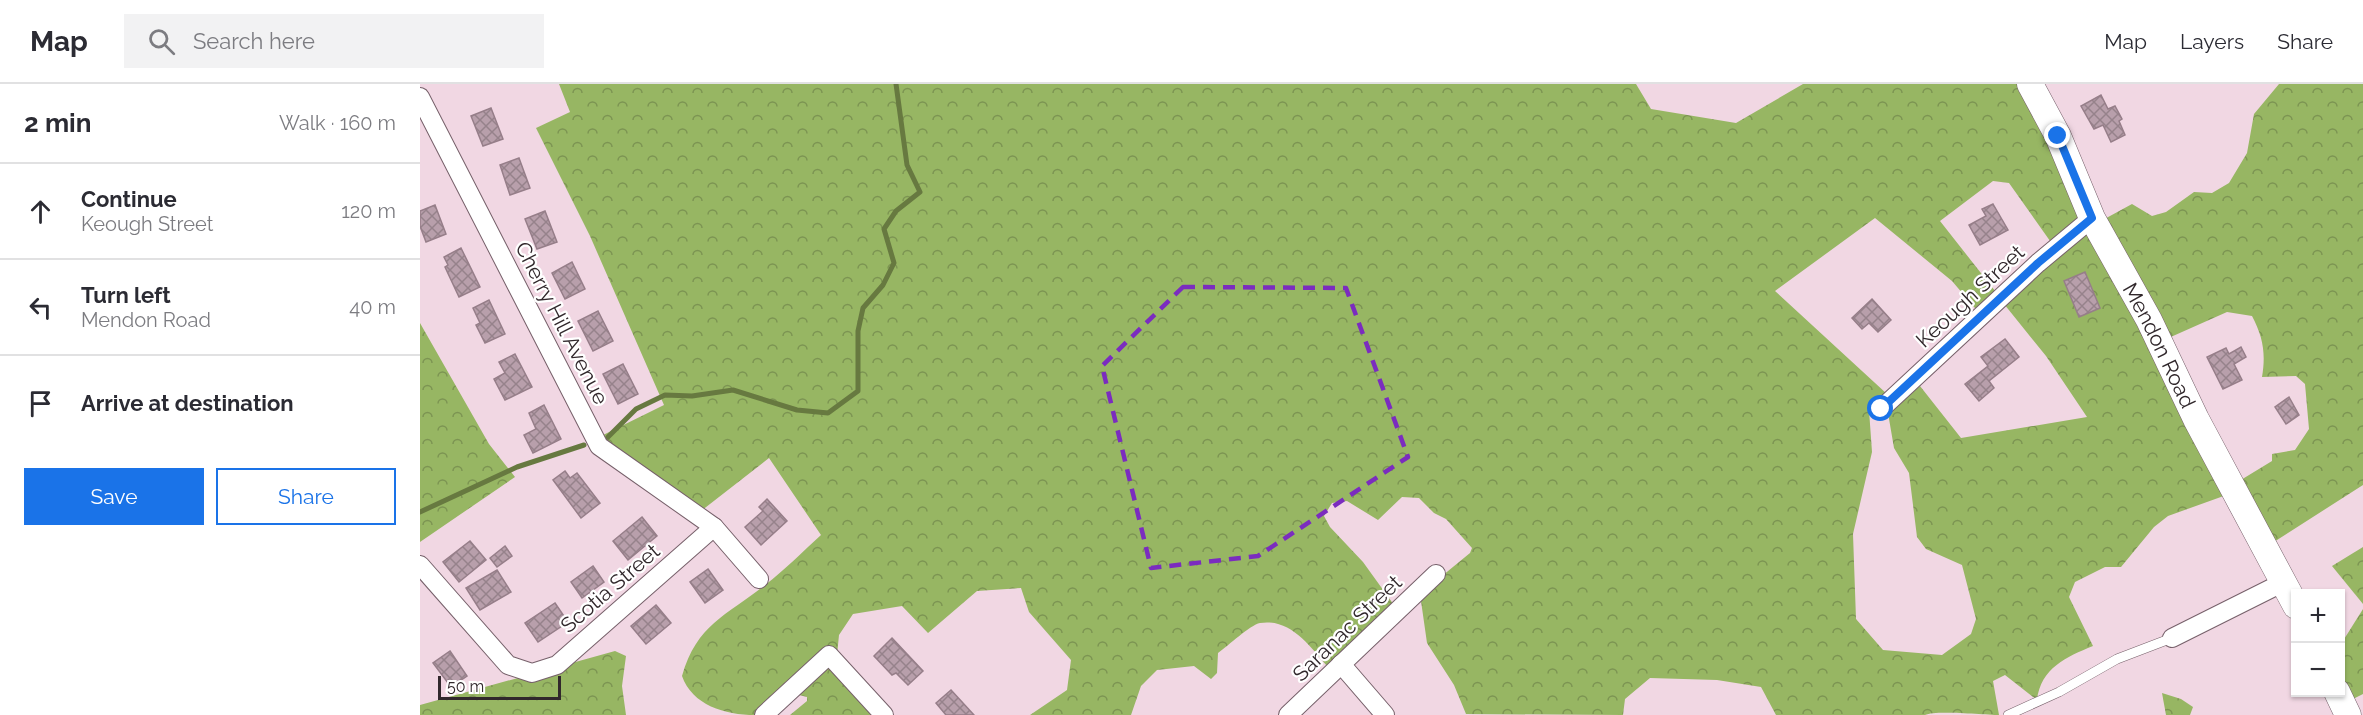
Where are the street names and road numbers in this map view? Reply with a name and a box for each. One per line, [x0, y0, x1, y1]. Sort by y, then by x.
street label: Cherry Hill Avenue [510, 238, 614, 408]
street label: Keough Street [1911, 239, 2029, 353]
street label: Mendon Road [2118, 278, 2201, 412]
street label: Scotia Street [555, 538, 665, 638]
street label: Saranac Street [1287, 570, 1407, 686]

